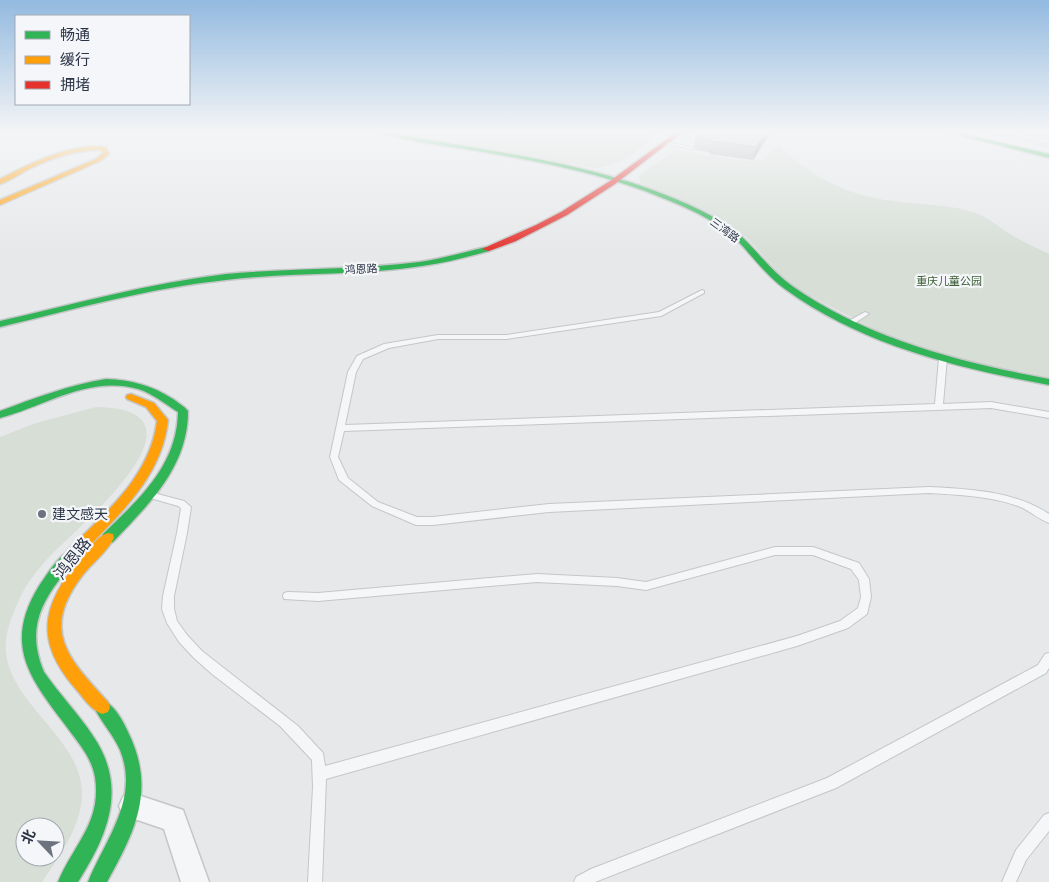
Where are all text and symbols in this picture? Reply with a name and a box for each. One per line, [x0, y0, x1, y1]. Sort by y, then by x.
legend [15, 15, 190, 105]
text: 畅通 [60, 24, 90, 44]
text: 缓行 [60, 49, 90, 69]
text: 拥堵 [60, 74, 90, 94]
street label: 三湾路 [708, 214, 743, 245]
street label: 鸿恩路 [344, 260, 378, 277]
park label: 重庆儿童公园 [916, 273, 982, 288]
place label: 建文感天 [52, 504, 108, 523]
marker: 建文感天 [36, 508, 48, 520]
street label: 鸿恩路 [49, 532, 95, 584]
north arrow [15, 817, 65, 867]
text: 北 [16, 826, 39, 847]

